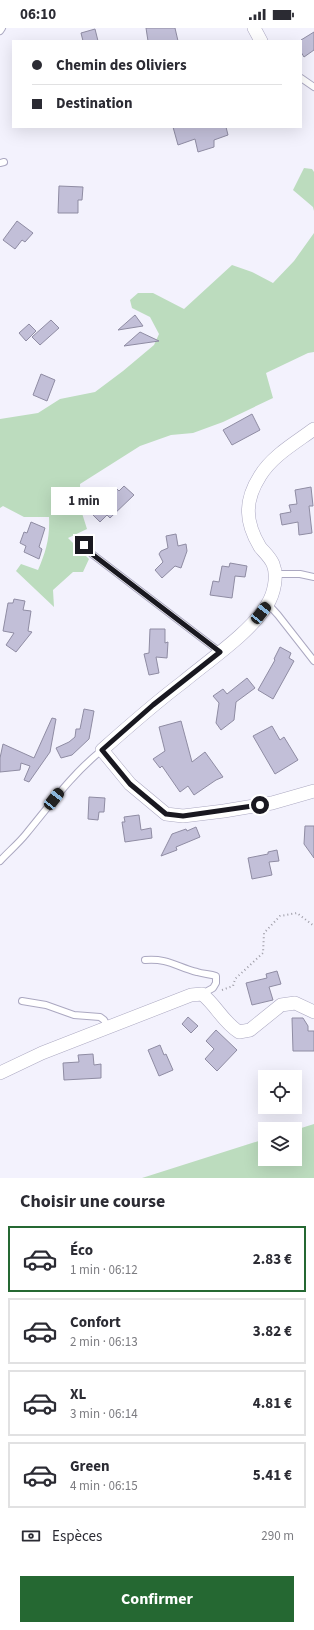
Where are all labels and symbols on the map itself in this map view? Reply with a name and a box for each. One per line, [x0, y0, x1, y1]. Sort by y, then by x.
callout: 1 min [51, 487, 117, 515]
route end [75, 536, 93, 554]
car [249, 600, 273, 626]
car [42, 786, 66, 812]
route start [251, 796, 269, 814]

